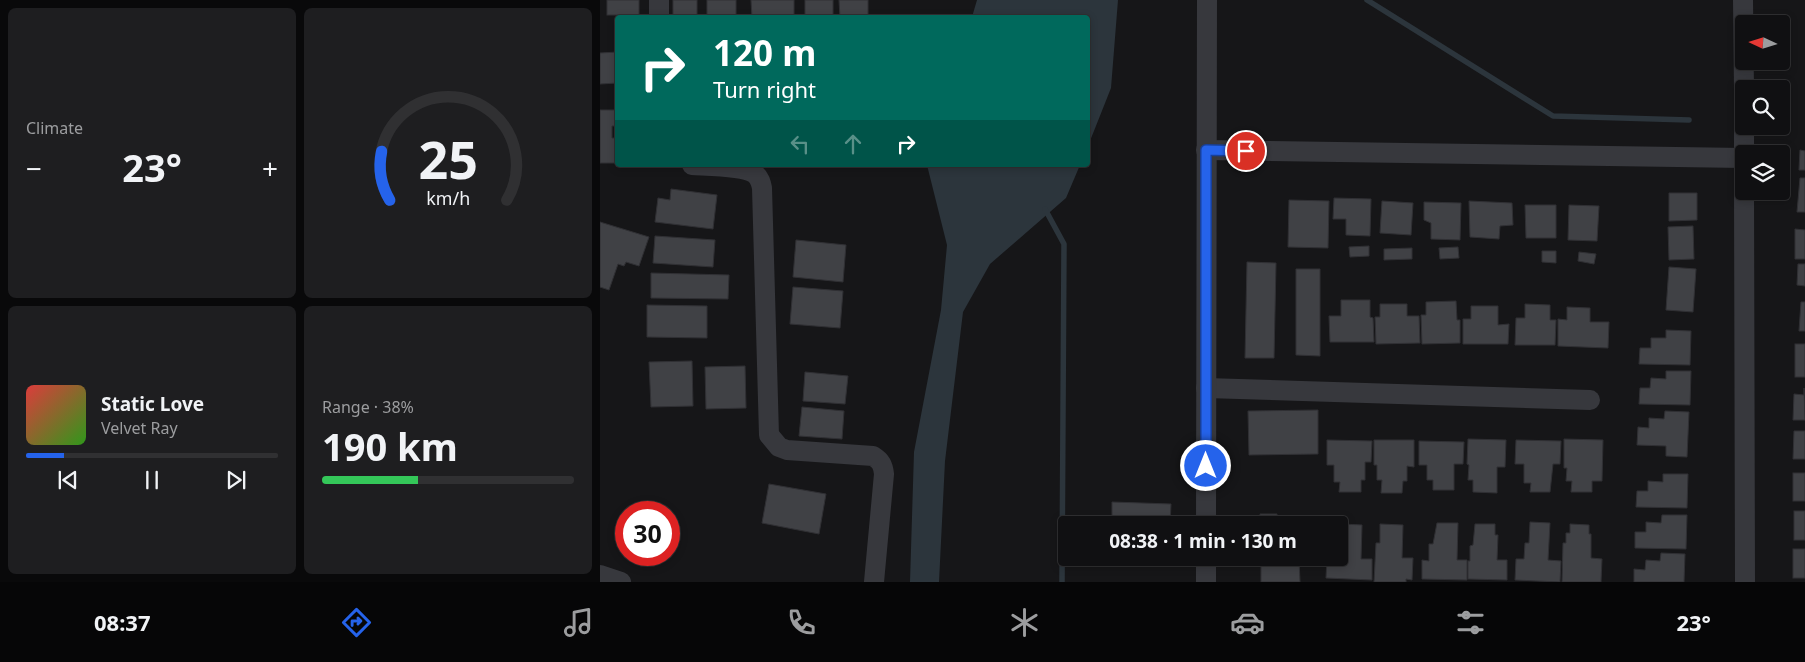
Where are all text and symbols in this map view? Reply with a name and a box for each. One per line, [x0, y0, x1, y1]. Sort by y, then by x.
north arrow [1735, 15, 1790, 70]
map controls [1735, 15, 1790, 200]
text: 120 m [713, 29, 816, 76]
icon: right [630, 35, 695, 100]
text: Turn right [713, 74, 816, 104]
button: search [1735, 80, 1790, 135]
text: Climate [26, 117, 83, 139]
text: 25 [418, 123, 478, 194]
icon: left [786, 130, 814, 158]
icon: ahead [839, 130, 867, 158]
icon: right [892, 130, 920, 158]
pin [1225, 130, 1267, 172]
icon: arrive [1232, 137, 1260, 165]
text: 23° [122, 141, 182, 193]
button: layers [1735, 145, 1790, 200]
text: − [26, 149, 42, 187]
text: + [262, 149, 278, 187]
text: km/h [426, 186, 470, 210]
text: Static Love [101, 391, 204, 417]
text: Range · 38% [322, 396, 414, 418]
text: Velvet Ray [101, 417, 178, 439]
text: 190 km [322, 420, 458, 472]
position arrow [1179, 439, 1231, 491]
icon: previous [54, 466, 82, 494]
icon: pause [138, 466, 166, 494]
icon: next [222, 466, 250, 494]
speed limit sign: 30 [615, 501, 680, 566]
text: 08:38 · 1 min · 130 m [1109, 528, 1297, 554]
icon: directions [339, 605, 374, 640]
icon: music [561, 605, 596, 640]
icon: phone [784, 605, 819, 640]
icon: climate [1007, 605, 1042, 640]
icon: car [1230, 605, 1265, 640]
icon: filters [1453, 605, 1488, 640]
text: 08:37 [94, 607, 151, 637]
text: 23° [1676, 607, 1711, 637]

